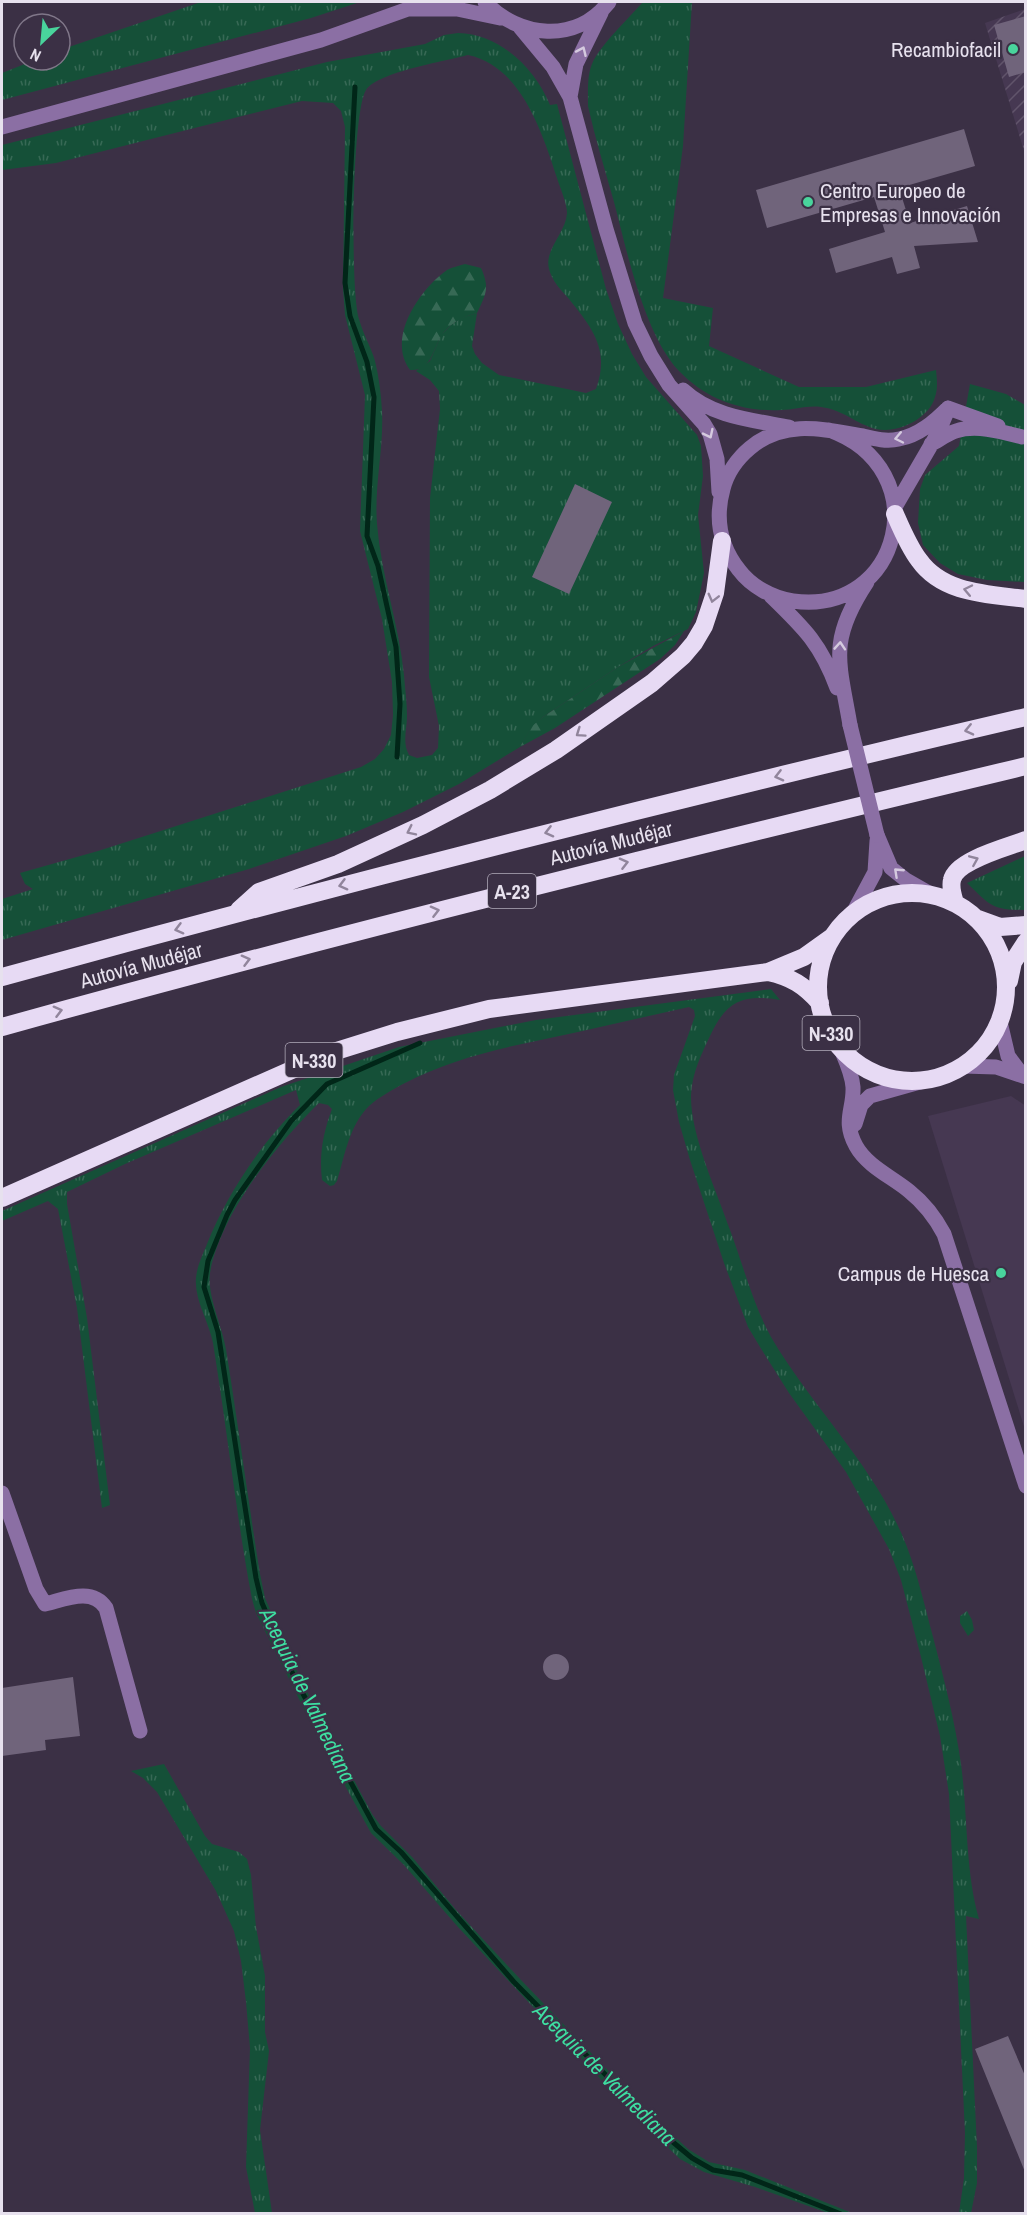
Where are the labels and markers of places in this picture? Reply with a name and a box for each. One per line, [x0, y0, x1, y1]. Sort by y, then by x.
place label: Recambiofacil [891, 35, 1001, 64]
marker: Recambiofacil [1006, 42, 1020, 56]
place label: Centro Europeo de Empresas e Innovación [820, 176, 1001, 229]
marker: Centro Europeo de Empresas e Innovación [801, 195, 815, 209]
place label: Campus de Huesca [838, 1259, 989, 1288]
marker: Campus de Huesca [994, 1266, 1008, 1280]

